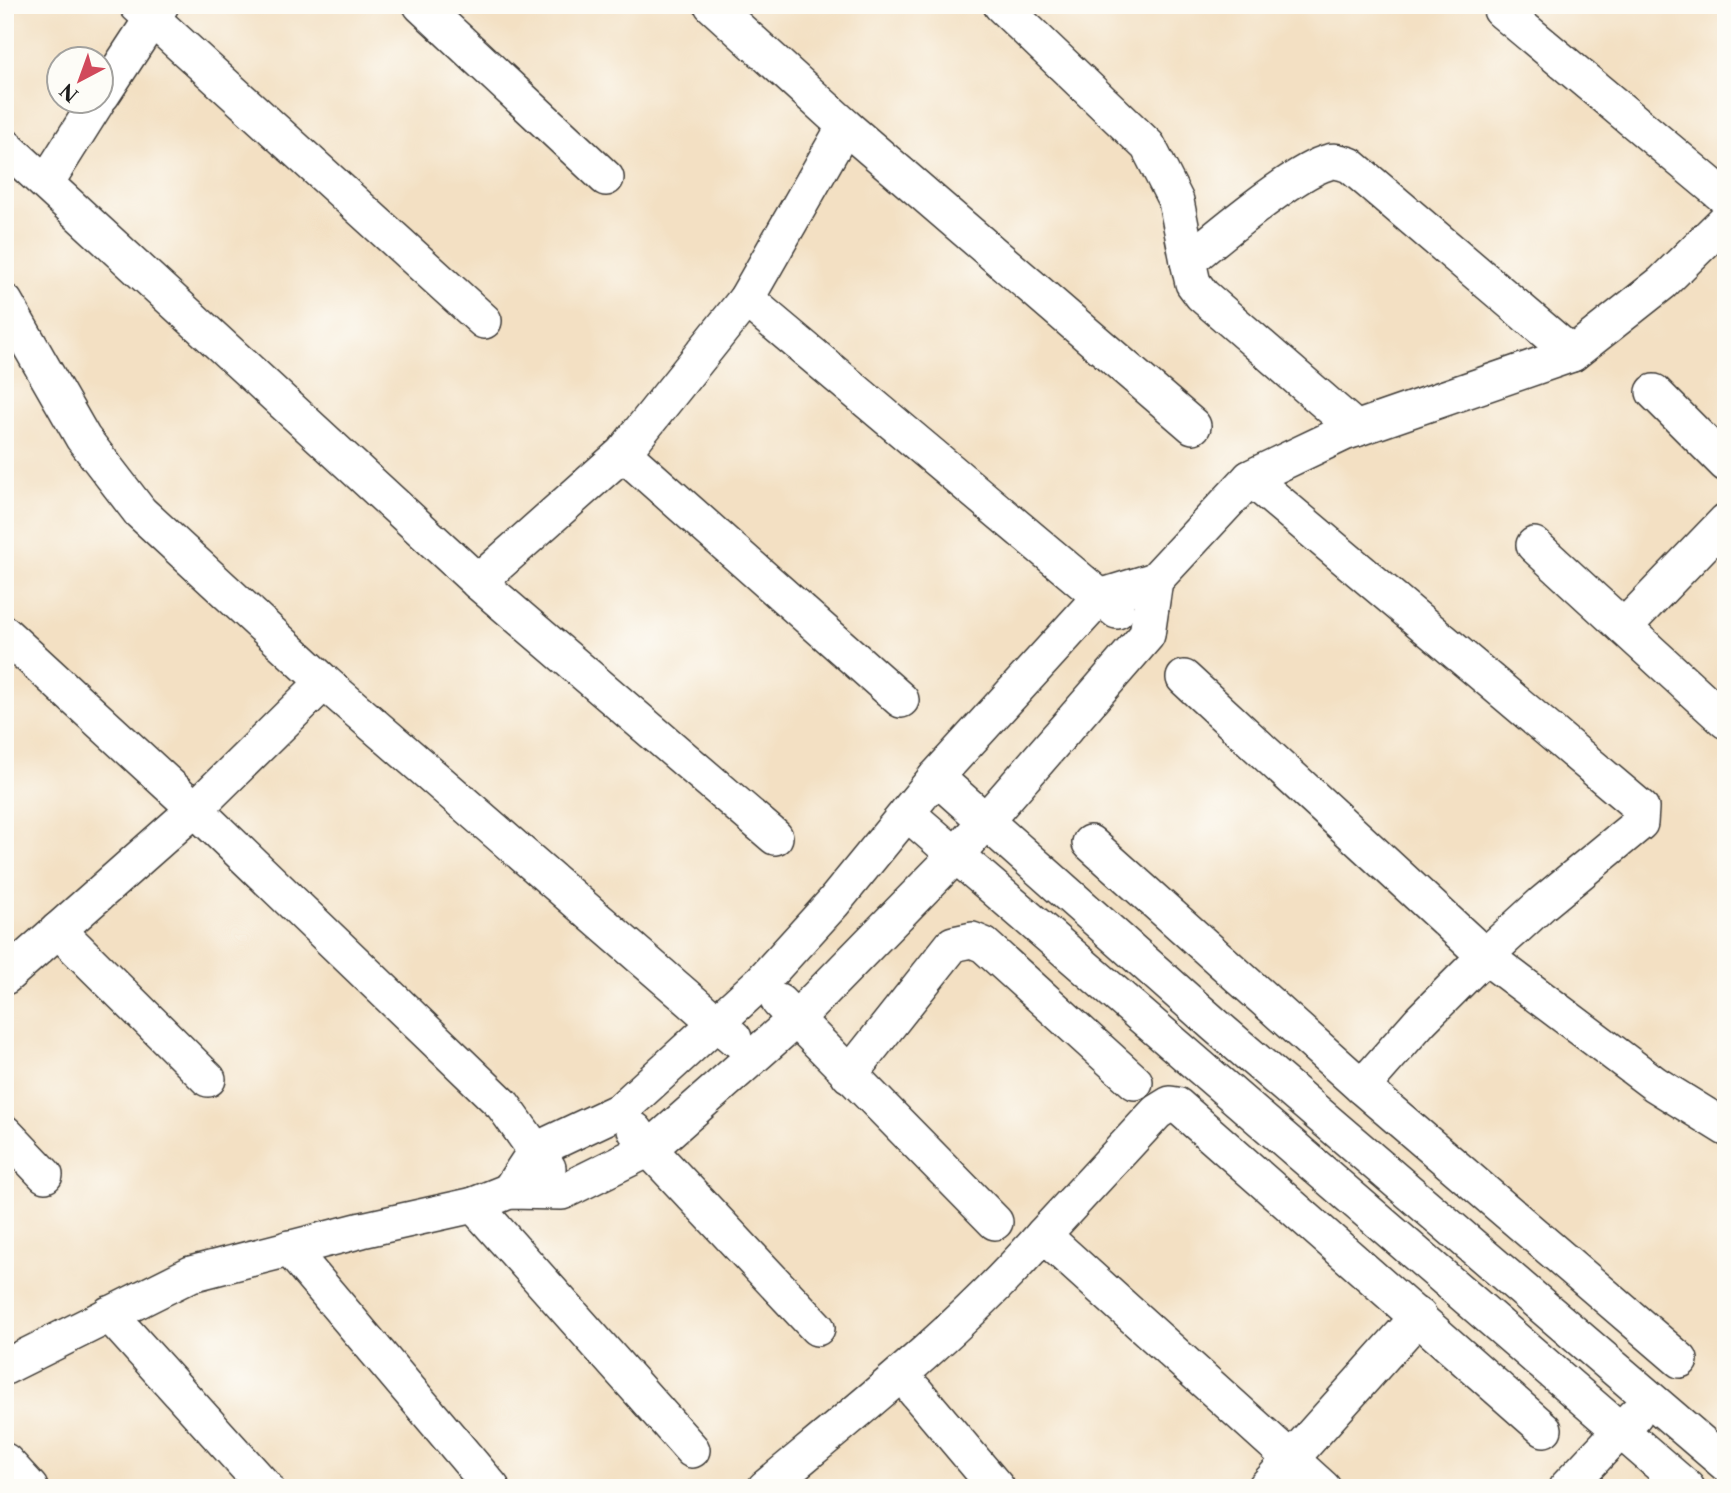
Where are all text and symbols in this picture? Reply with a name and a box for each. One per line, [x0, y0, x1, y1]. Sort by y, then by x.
north arrow [46, 46, 116, 116]
text: N [55, 78, 83, 107]

